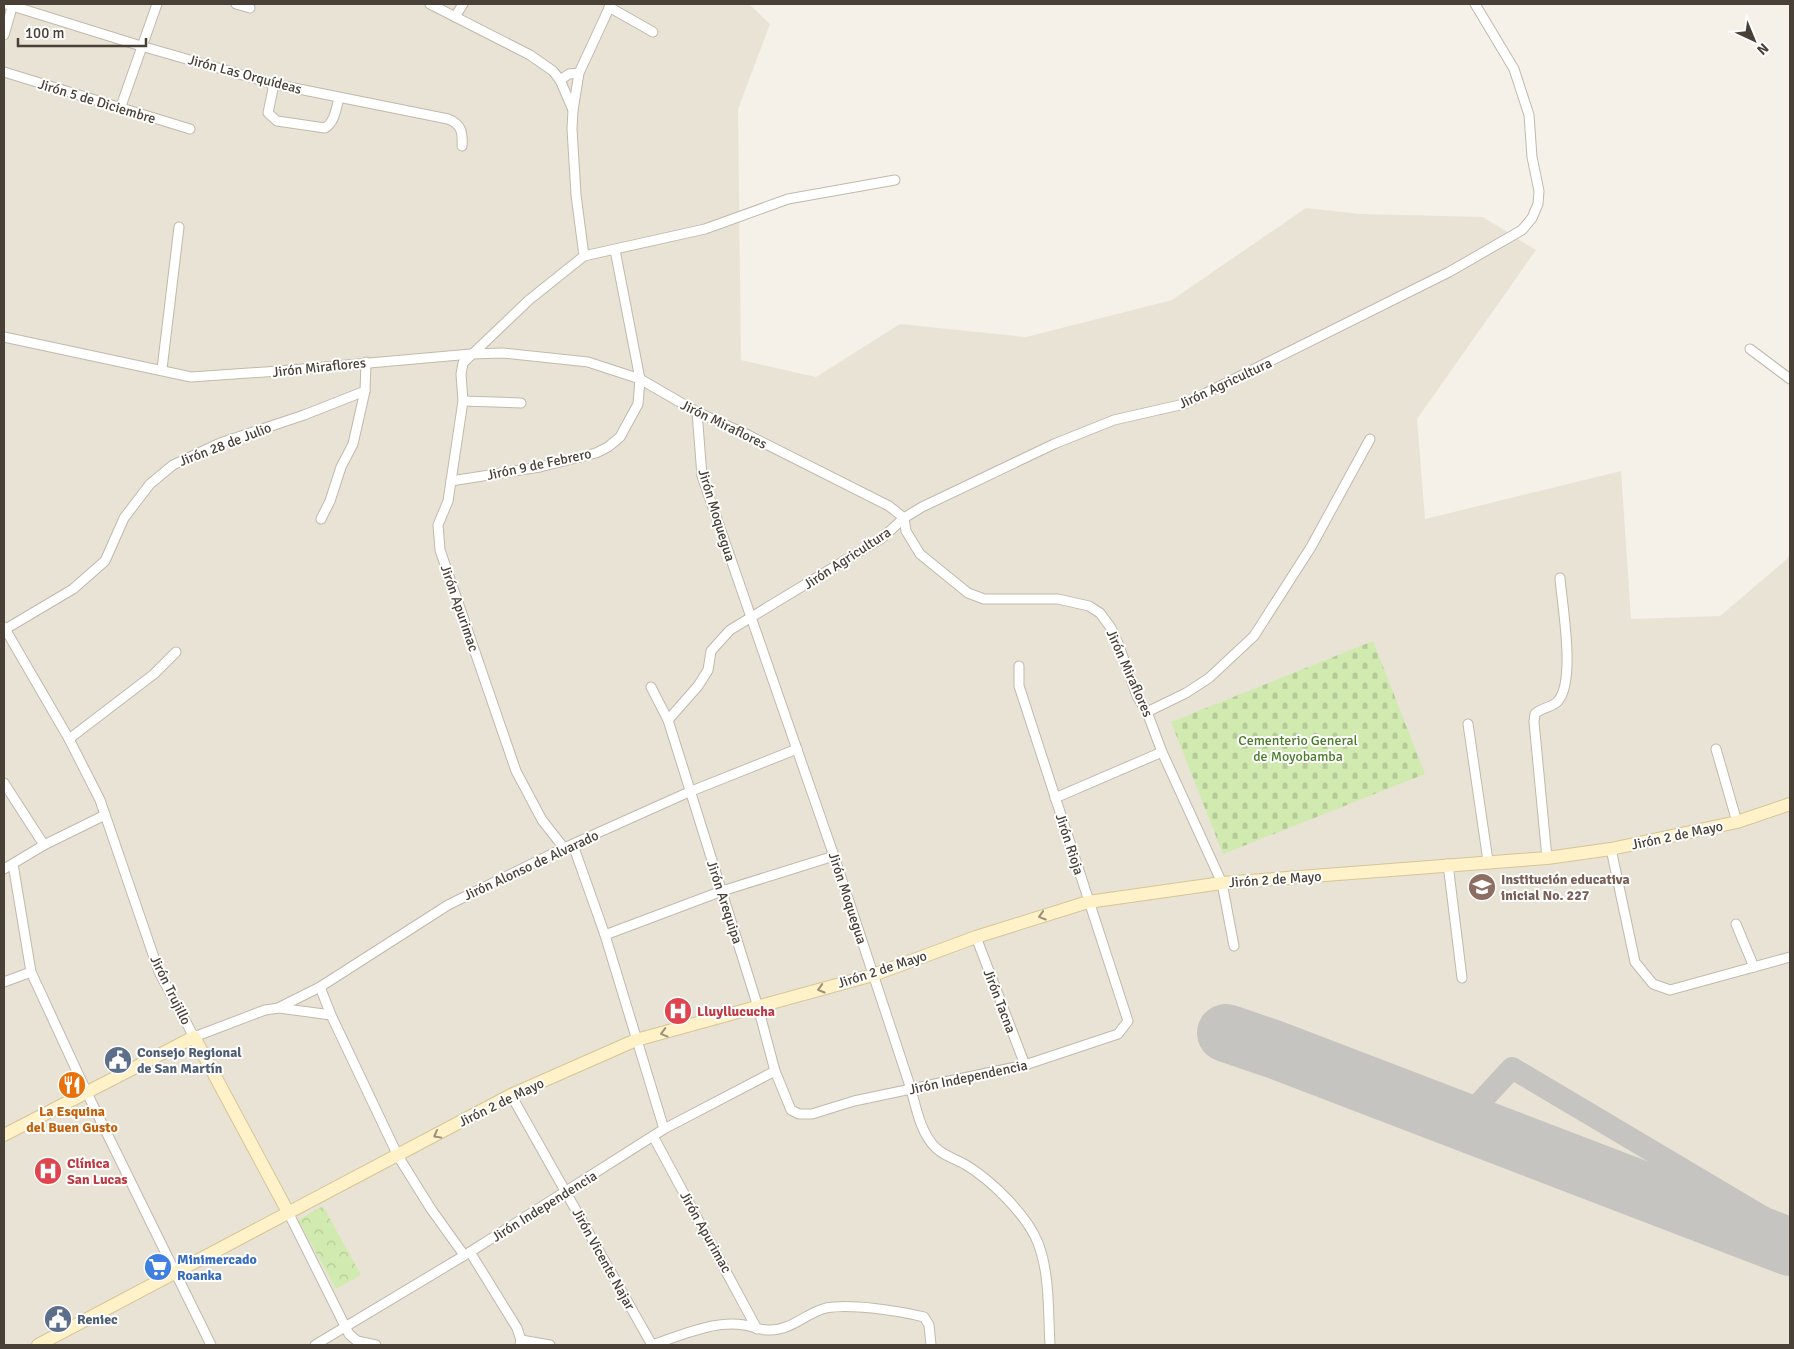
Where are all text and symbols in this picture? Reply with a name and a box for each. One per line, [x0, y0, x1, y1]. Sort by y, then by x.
scale bar [18, 15, 145, 47]
north arrow [1729, 15, 1779, 65]
text: 100 m [25, 24, 65, 42]
text: N [1753, 39, 1772, 58]
street label: Jirón Las Orquídeas [186, 51, 304, 98]
street label: Jirón 5 de Diciembre [36, 76, 158, 127]
street label: Jirón Miraflores [271, 354, 367, 381]
street label: Jirón Agricultura [1176, 354, 1275, 412]
street label: Jirón Miraflores [678, 396, 770, 453]
street label: Jirón 28 de Julio [177, 419, 274, 470]
street label: Jirón 9 de Febrero [485, 445, 593, 484]
street label: Jirón Moquegua [694, 467, 739, 563]
street label: Jirón Agricultura [800, 524, 894, 593]
street label: Jirón Apurimac [437, 563, 482, 654]
street label: Jirón Miraflores [1103, 627, 1156, 720]
park label: Cementerio General de Moyobamba [1238, 732, 1358, 765]
street label: Jirón Rioja [1052, 811, 1087, 877]
street label: Jirón 2 de Mayo [1630, 818, 1724, 853]
street label: Jirón Alonso de Alvarado [461, 827, 601, 904]
street label: Jirón Moquegua [825, 850, 870, 946]
street label: Jirón Arequipa [703, 858, 746, 946]
street label: Jirón 2 de Mayo [1228, 868, 1322, 891]
place label: Institución educativa inicial No. 227 [1501, 871, 1630, 904]
school or university icon: Institución educativa inicial No. 227 [1467, 872, 1497, 902]
one-way arrow [1038, 911, 1046, 921]
street label: Jirón 2 de Mayo [835, 947, 929, 992]
street label: Jirón Trujillo [147, 953, 195, 1028]
street label: Jirón Tacna [980, 967, 1020, 1036]
one-way arrow [817, 983, 825, 994]
hospital icon: Lluyllucucha [663, 996, 693, 1026]
place label: Lluyllucucha [697, 1003, 775, 1020]
one-way arrow [661, 1027, 669, 1037]
place label: Consejo Regional de San Martín [137, 1044, 242, 1077]
public building icon: Consejo Regional de San Martín [103, 1045, 133, 1075]
street label: Jirón Independencia [907, 1057, 1029, 1098]
restaurant icon: La Esquina del Buen Gusto [57, 1070, 87, 1100]
street label: Jirón 2 de Mayo [456, 1074, 547, 1130]
place label: La Esquina del Buen Gusto [26, 1103, 118, 1136]
one-way arrow [433, 1128, 442, 1138]
place label: Clínica San Lucas [67, 1155, 128, 1188]
hospital icon: Clínica San Lucas [33, 1156, 63, 1186]
street label: Jirón Independencia [489, 1167, 600, 1246]
street label: Jirón Apurimac [676, 1189, 735, 1276]
street label: Jirón Vicente Najar [569, 1205, 639, 1314]
place label: Minimercado Roanka [177, 1251, 257, 1284]
supermarket icon: Minimercado Roanka [143, 1252, 173, 1282]
public building icon: Reniec [43, 1304, 73, 1334]
place label: Reniec [77, 1311, 118, 1328]

